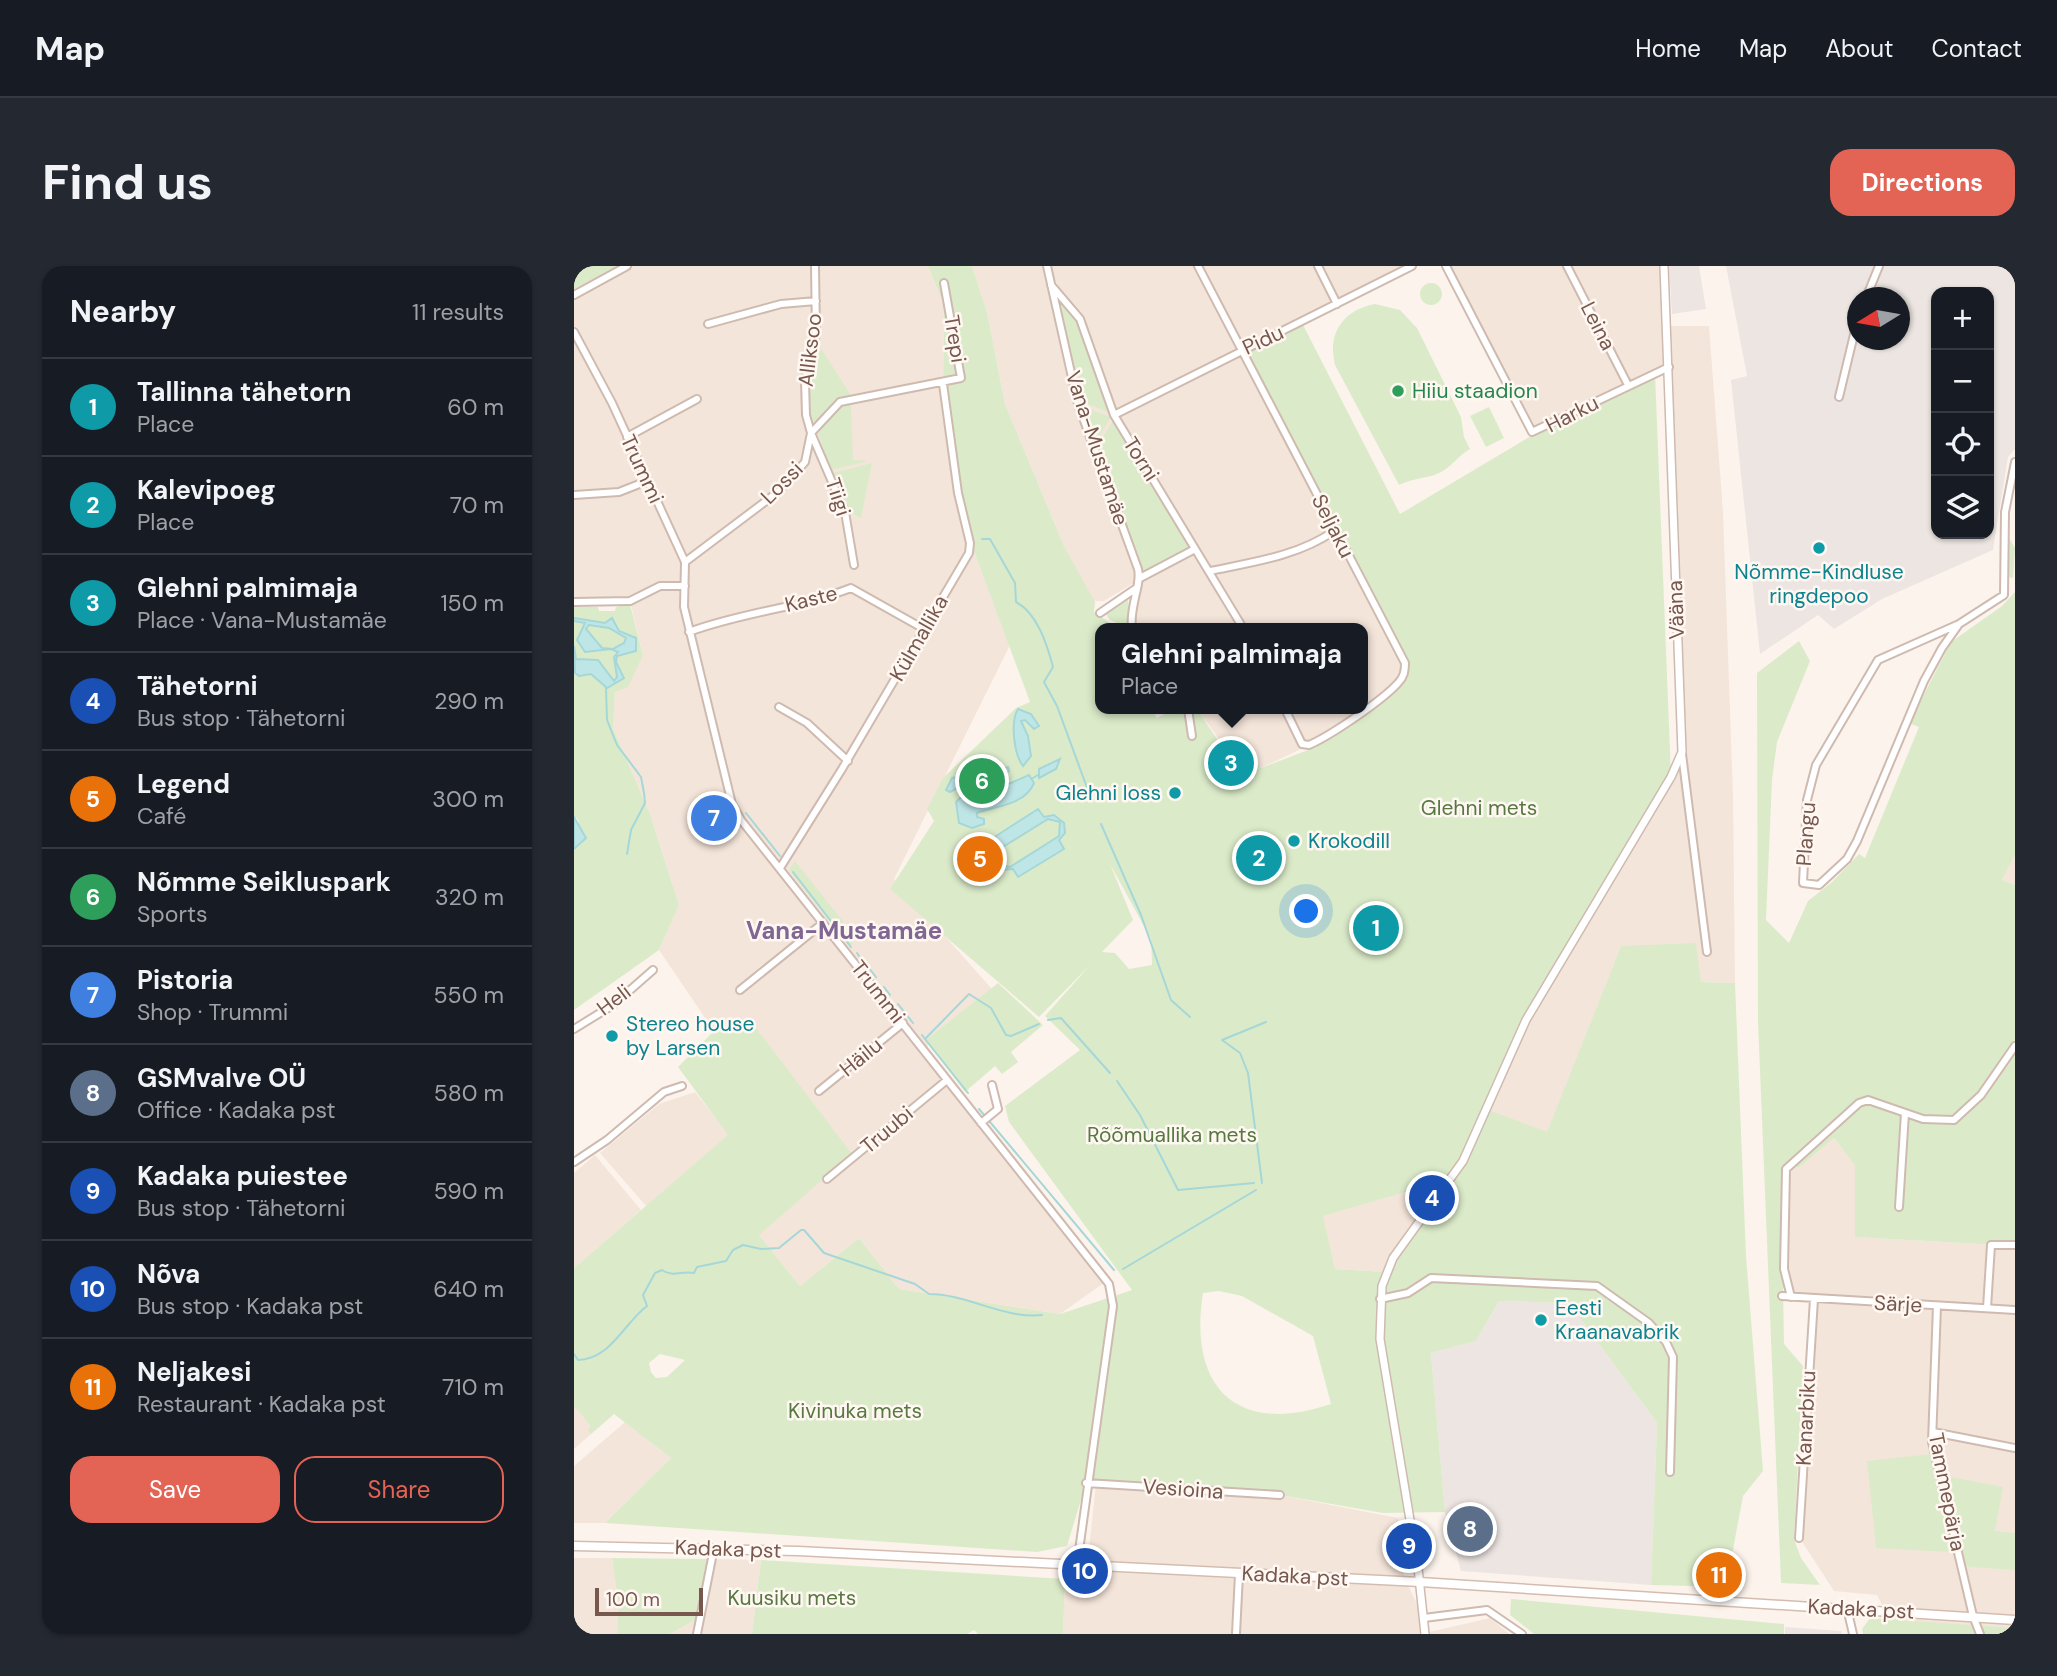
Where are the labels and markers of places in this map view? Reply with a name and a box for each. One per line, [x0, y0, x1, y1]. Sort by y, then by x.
place label: Hiiu staadion [1412, 377, 1538, 405]
marker: Hiiu staadion [1390, 383, 1406, 399]
marker: Nõmme-Kindluse ringdepoo [1811, 540, 1827, 556]
place label: Nõmme-Kindluse ringdepoo [1734, 558, 1904, 610]
pin: 3 [1208, 737, 1254, 789]
pin: 6 [959, 755, 1005, 807]
place label: Glehni loss [1055, 779, 1161, 807]
marker: Glehni loss [1167, 785, 1183, 801]
pin: 7 [691, 792, 737, 844]
place label: Krokodill [1308, 827, 1390, 855]
pin: 2 [1236, 832, 1282, 884]
pin: 5 [957, 833, 1003, 885]
marker: Krokodill [1286, 833, 1302, 849]
pin: 1 [1353, 902, 1399, 954]
place label: Stereo house by Larsen [626, 1010, 754, 1062]
marker: Stereo house by Larsen [604, 1028, 620, 1044]
pin: 4 [1409, 1172, 1455, 1224]
place label: Eesti Kraanavabrik [1555, 1294, 1680, 1346]
marker: Eesti Kraanavabrik [1533, 1312, 1549, 1328]
pin: 8 [1447, 1503, 1493, 1555]
pin: 9 [1386, 1520, 1432, 1572]
pin: 10 [1062, 1545, 1108, 1597]
pin: 11 [1696, 1549, 1742, 1601]

